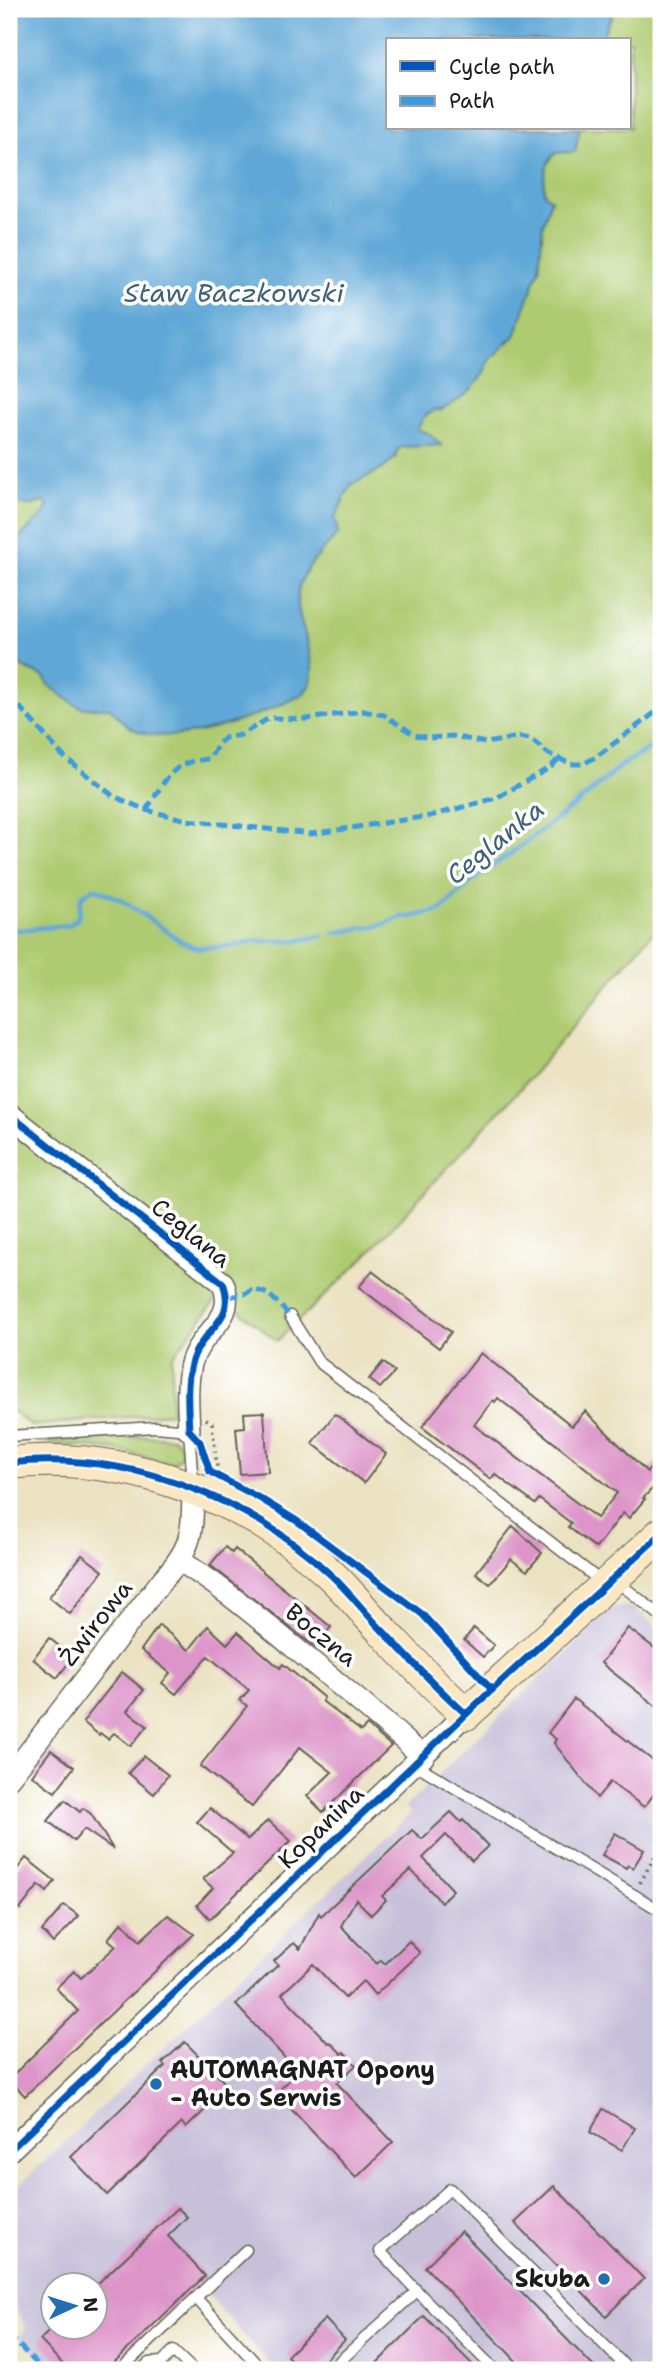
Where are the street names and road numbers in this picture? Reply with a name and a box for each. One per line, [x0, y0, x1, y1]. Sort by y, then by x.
street label: Ceglana [145, 1191, 238, 1275]
street label: Żwirowa [52, 1573, 140, 1673]
street label: Boczna [278, 1596, 364, 1674]
street label: Kopanina [271, 1778, 371, 1876]

